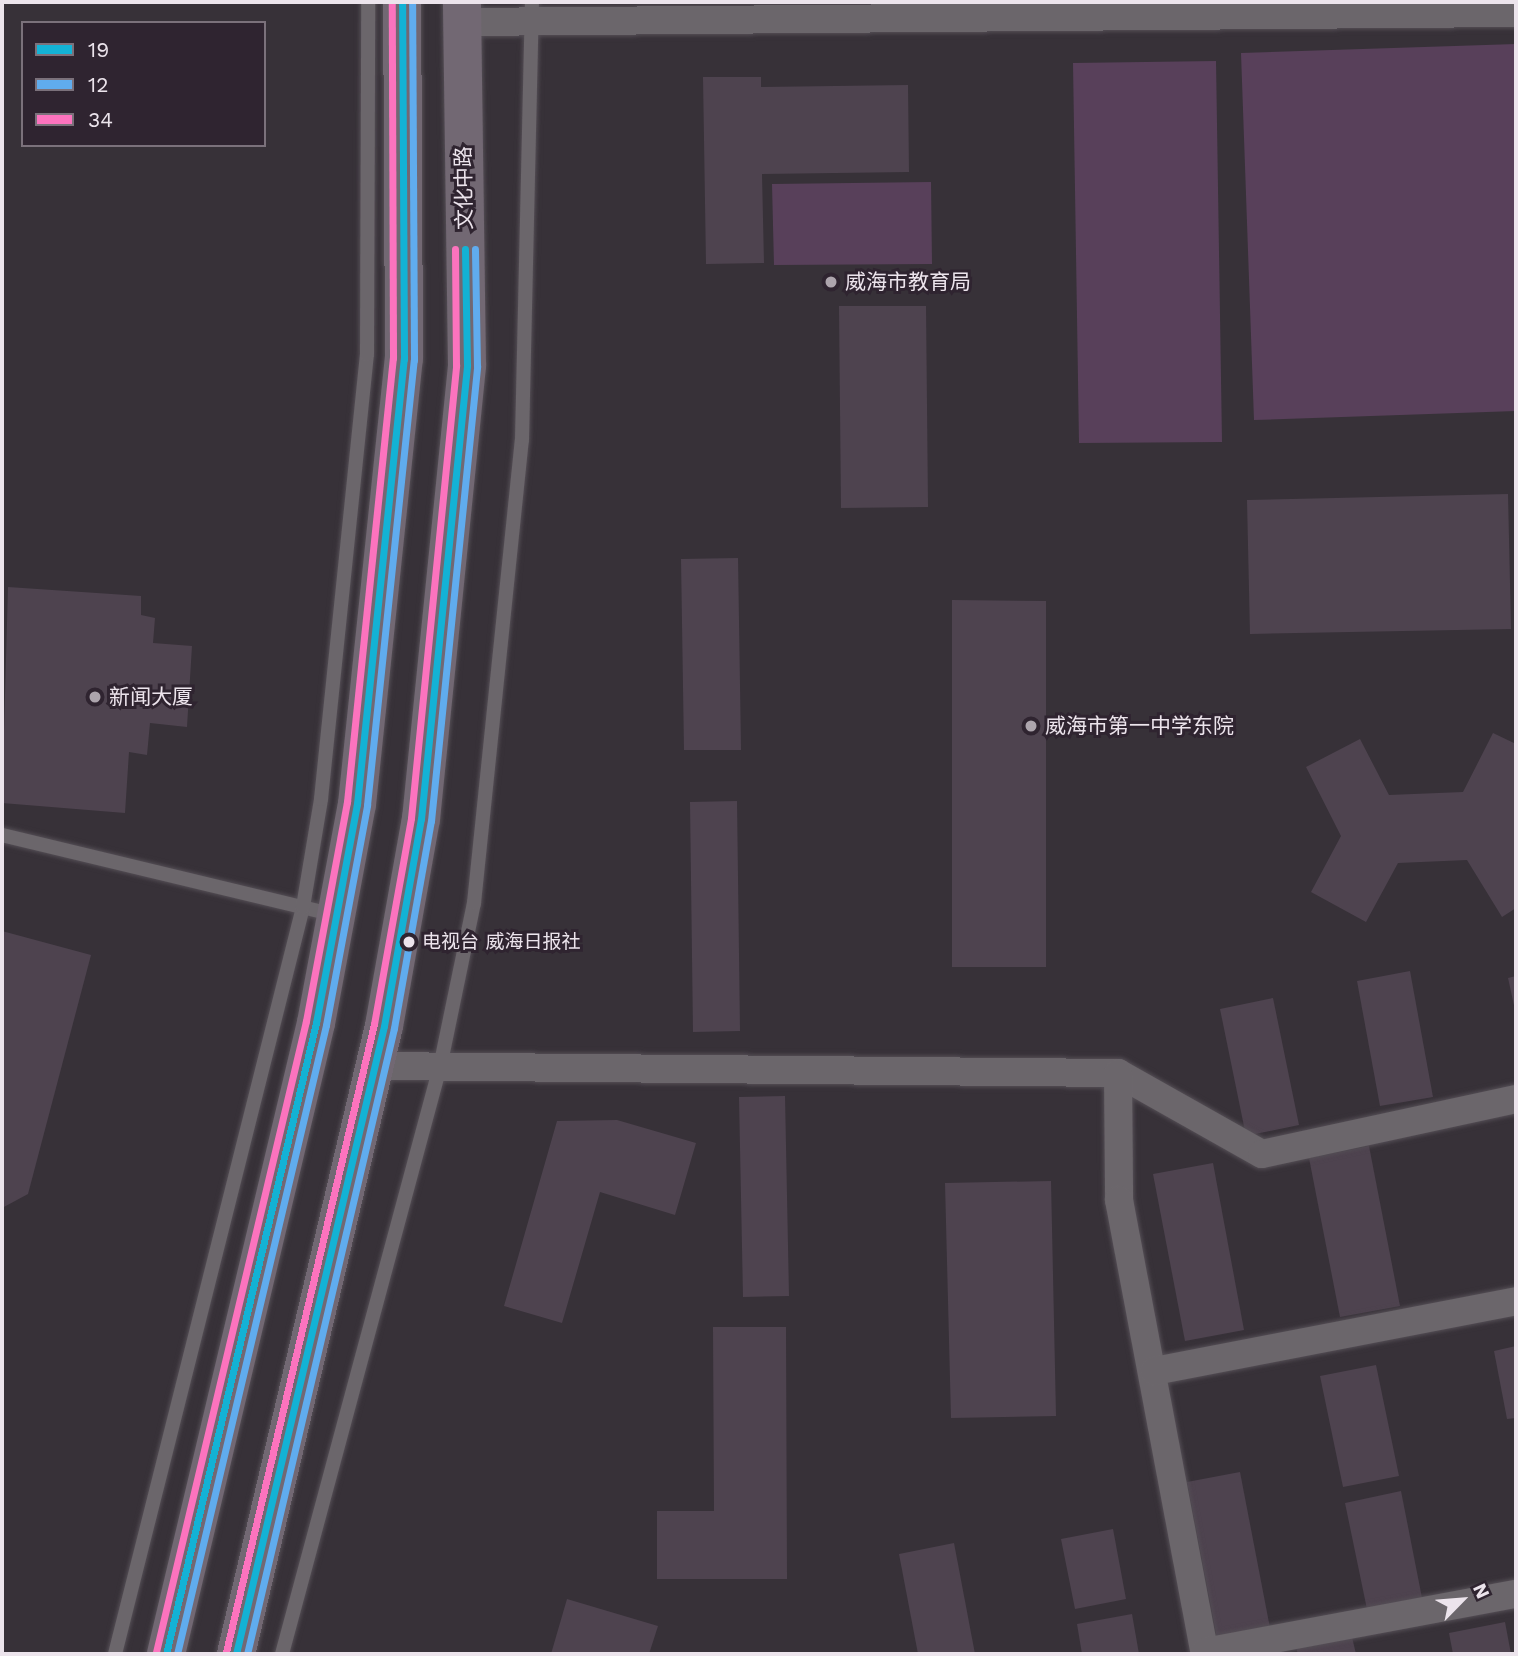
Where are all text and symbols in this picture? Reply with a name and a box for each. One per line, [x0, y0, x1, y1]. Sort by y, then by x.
legend [21, 21, 266, 147]
text: 19 [88, 37, 109, 62]
text: 12 [88, 72, 108, 97]
text: 34 [88, 107, 113, 132]
street label: 文化中路 [451, 146, 477, 230]
place label: 威海市教育局 [845, 269, 971, 295]
marker: 威海市教育局 [823, 274, 839, 290]
place label: 新闻大厦 [109, 684, 193, 710]
marker: 新闻大厦 [87, 689, 103, 705]
place label: 威海市第一中学东院 [1045, 713, 1234, 739]
marker: 威海市第一中学东院 [1023, 718, 1039, 734]
place label: 电视台 威海日报社 [422, 931, 580, 953]
marker: 电视台 威海日报社 [402, 935, 416, 949]
north arrow [1427, 1565, 1497, 1635]
text: N [1468, 1580, 1495, 1602]

